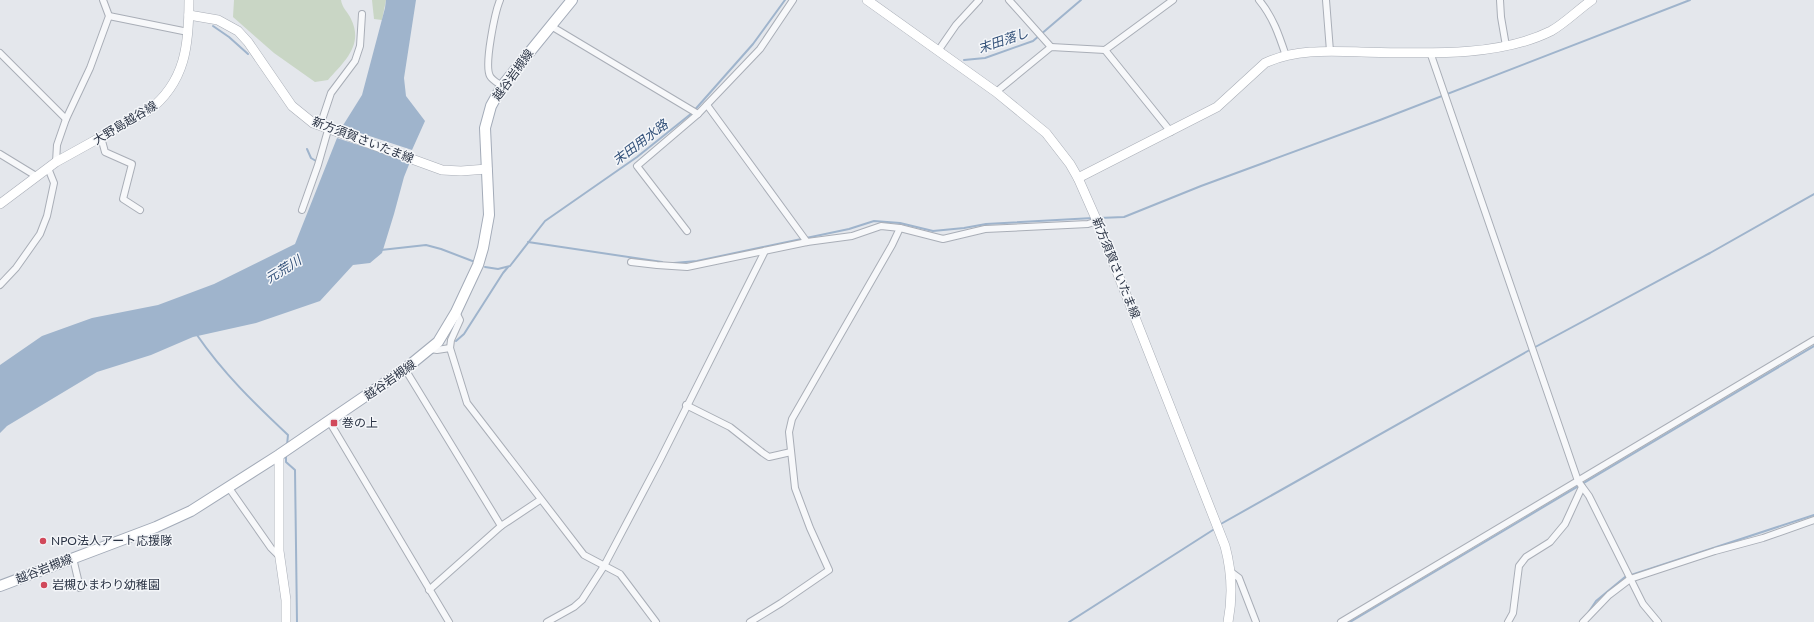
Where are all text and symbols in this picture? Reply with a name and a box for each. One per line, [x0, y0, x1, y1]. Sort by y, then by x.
water label: 末田落し [976, 24, 1030, 56]
street label: 越谷岩槻線 [489, 46, 536, 103]
street label: 大野島越谷線 [90, 98, 159, 148]
street label: 新方須賀さいたま線 [310, 113, 416, 166]
water label: 末田用水路 [609, 115, 672, 168]
street label: 新方須賀さいたま線 [1089, 215, 1144, 321]
water label: 元荒川 [262, 251, 305, 286]
street label: 越谷岩槻線 [361, 356, 419, 403]
place label: 巻の上 [342, 415, 378, 430]
marker: 巻の上 [329, 418, 339, 428]
place label: NPO法人アート応援隊 [51, 533, 172, 548]
marker: NPO法人アート応援隊 [38, 536, 48, 546]
street label: 越谷岩槻線 [13, 551, 75, 586]
place label: 岩槻ひまわり幼稚園 [52, 577, 160, 592]
marker: 岩槻ひまわり幼稚園 [39, 580, 49, 590]

